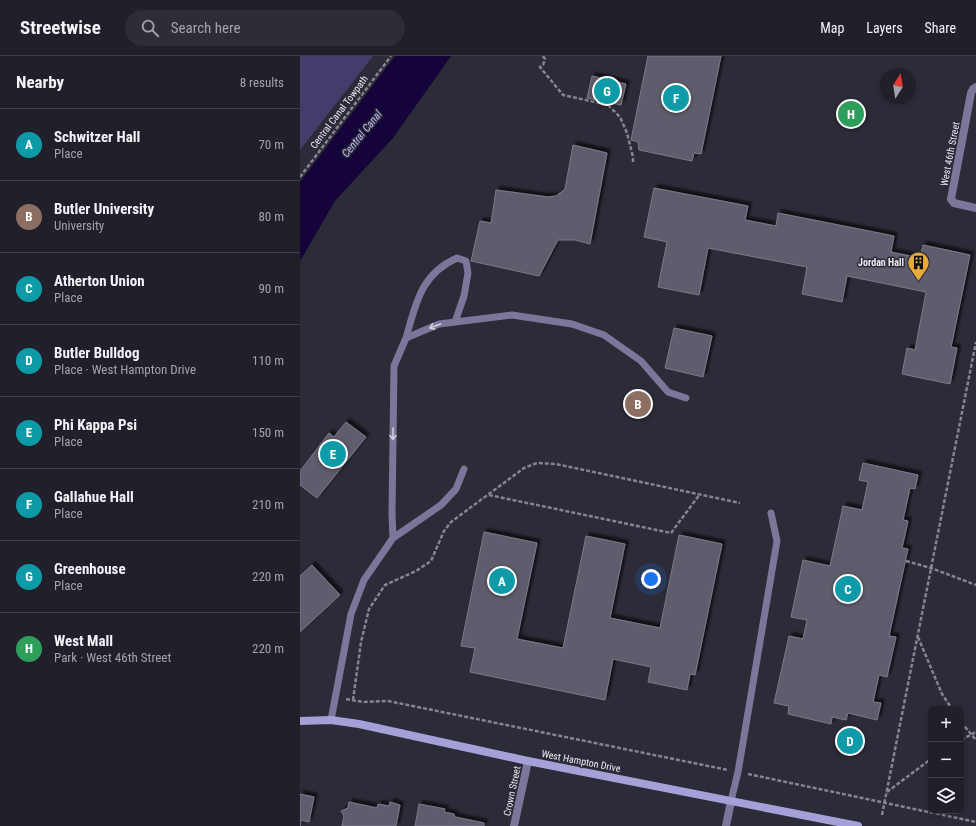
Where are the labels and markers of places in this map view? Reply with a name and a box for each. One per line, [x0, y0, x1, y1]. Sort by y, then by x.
pin: G [594, 76, 620, 106]
pin: F [663, 83, 689, 113]
pin: H [838, 99, 864, 129]
building icon: Jordan Hall [906, 249, 932, 282]
place label: Jordan Hall [858, 257, 904, 268]
pin: B [625, 389, 651, 419]
pin: E [320, 439, 346, 469]
pin: A [489, 566, 515, 596]
pin: C [835, 574, 861, 604]
pin: D [837, 726, 863, 756]

